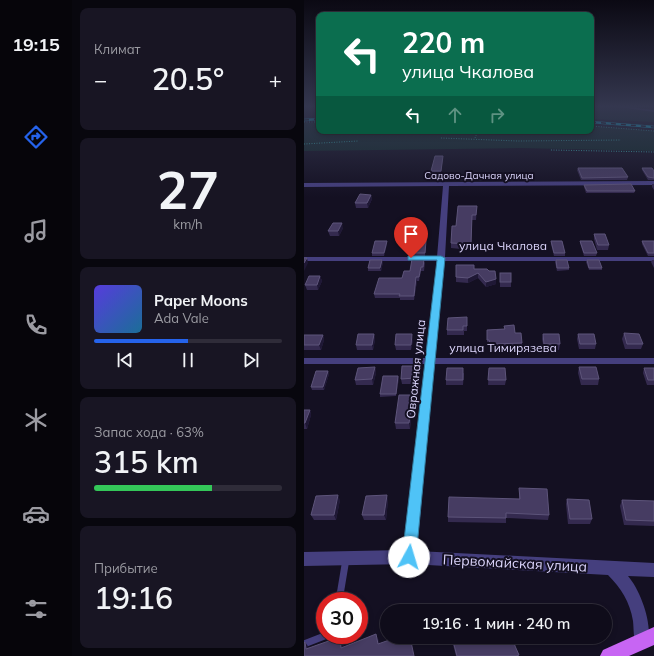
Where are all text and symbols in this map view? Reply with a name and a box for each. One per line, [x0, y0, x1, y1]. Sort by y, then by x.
text: 220 m [402, 25, 485, 60]
icon: left [336, 28, 388, 80]
text: 19:15 [12, 33, 60, 56]
text: Климат [94, 41, 141, 57]
text: 20.5° [152, 60, 224, 98]
text: улица Чкалова [402, 60, 534, 83]
text: − [94, 66, 107, 94]
text: + [269, 66, 282, 94]
icon: left [402, 104, 424, 126]
icon: ahead [444, 104, 466, 126]
icon: right [486, 104, 508, 126]
icon: directions [22, 123, 50, 151]
text: 27 [157, 157, 219, 222]
street label: Садово-Дачная улица [424, 169, 534, 182]
text: km/h [173, 216, 203, 232]
icon: music [22, 217, 50, 245]
pin [394, 217, 428, 258]
icon: arrive [400, 223, 422, 245]
street label: улица Чкалова [459, 238, 547, 253]
text: Paper Moons [154, 291, 248, 310]
text: Ada Vale [154, 310, 209, 326]
icon: phone [22, 311, 50, 339]
street label: Овражная улица [403, 319, 428, 419]
street label: улица Тимирязева [449, 340, 557, 355]
icon: previous [114, 349, 136, 371]
icon: pause [177, 349, 199, 371]
icon: next [240, 349, 262, 371]
icon: climate [22, 406, 50, 434]
text: Запас хода · 63% [94, 424, 204, 440]
text: 315 km [94, 443, 199, 481]
icon: car [22, 500, 50, 528]
position arrow [388, 536, 430, 578]
street label: Первомайская улица [442, 550, 588, 576]
text: Прибытие [94, 560, 158, 576]
text: 19:16 [94, 579, 173, 617]
speed limit sign: 30 [316, 592, 368, 644]
icon: filters [22, 595, 50, 623]
text: 19:16 · 1 мин · 240 m [422, 614, 570, 633]

